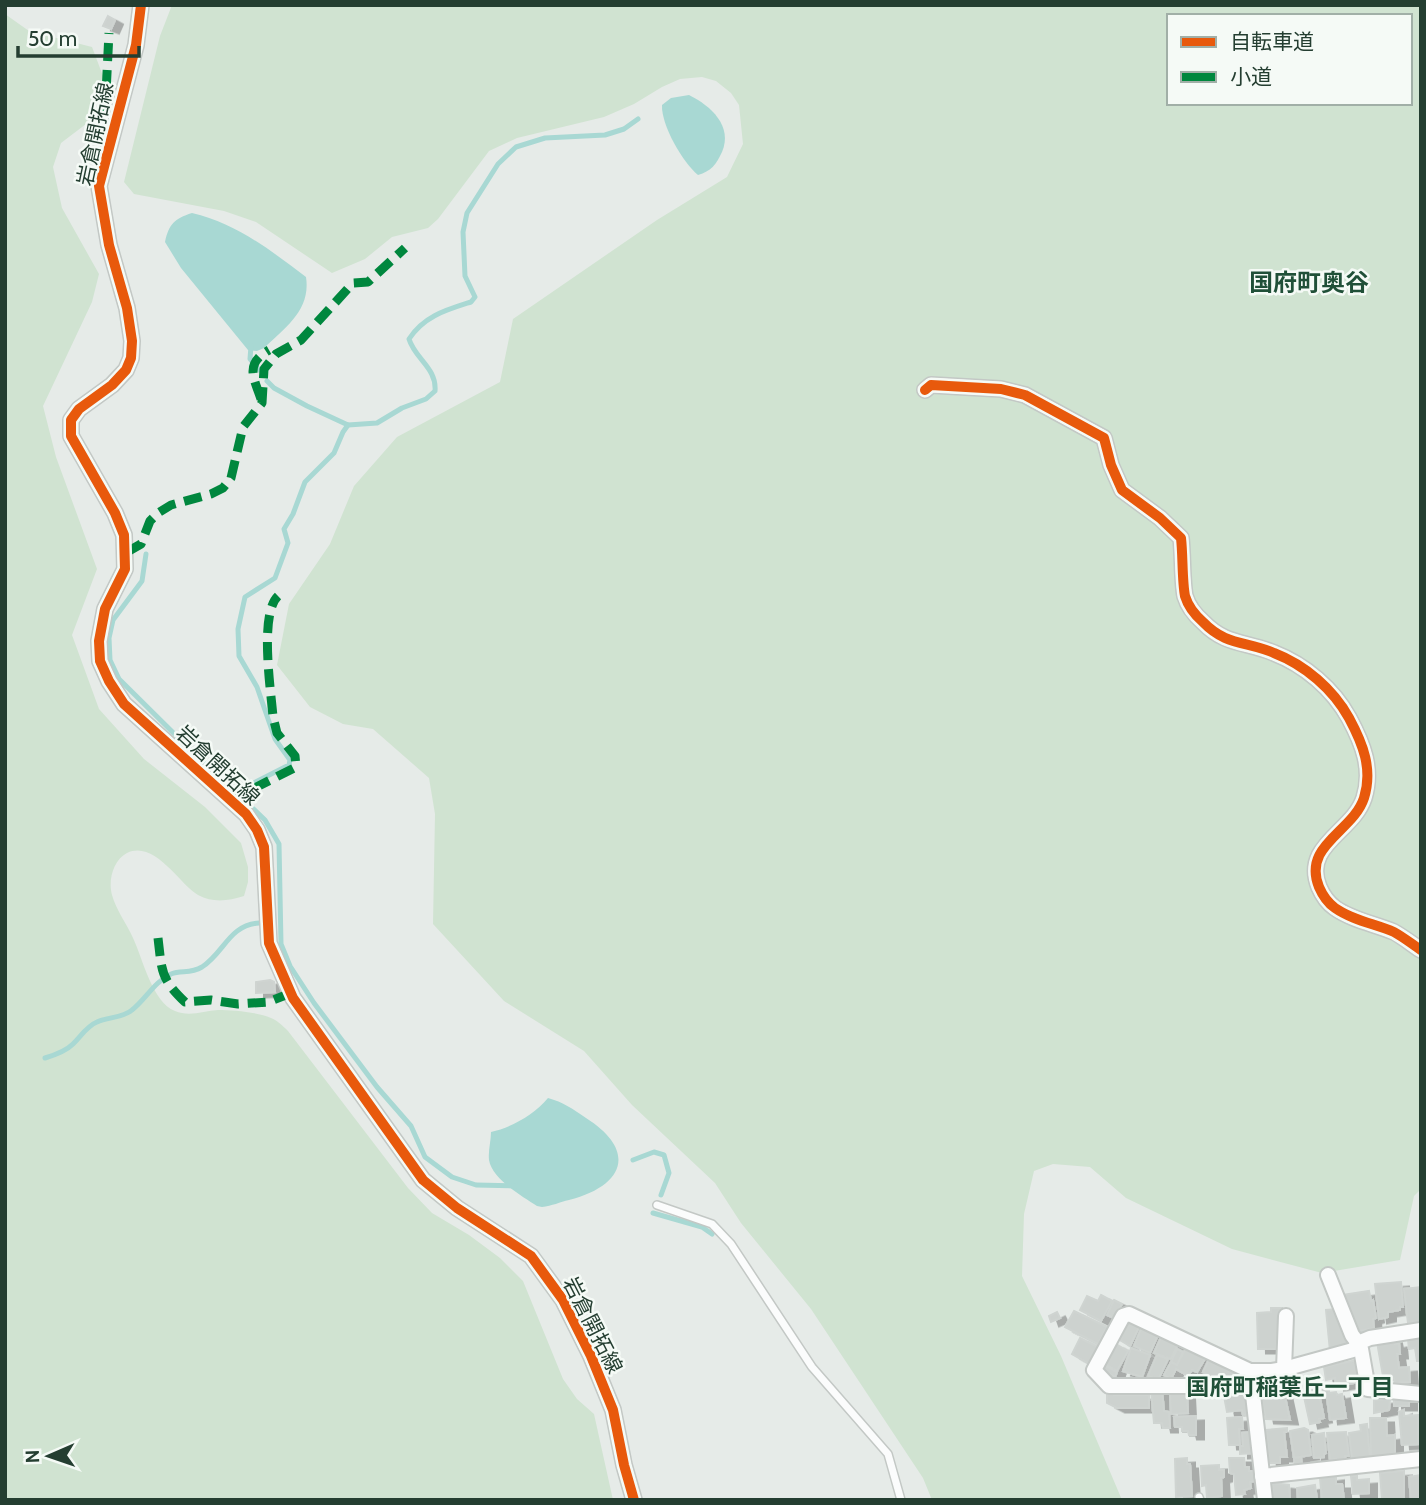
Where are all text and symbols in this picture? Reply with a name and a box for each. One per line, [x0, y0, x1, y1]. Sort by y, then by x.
scale bar [18, 14, 138, 58]
legend [1167, 14, 1412, 105]
text: 50 m [28, 26, 77, 51]
text: 自転車道 [1230, 29, 1314, 54]
text: 小道 [1230, 64, 1272, 89]
street label: 岩倉開拓線 [72, 80, 118, 188]
district label: 国府町奥谷 [1249, 268, 1369, 297]
street label: 岩倉開拓線 [171, 720, 265, 810]
street label: 岩倉開拓線 [558, 1273, 628, 1377]
district label: 国府町稲葉丘一丁目 [1187, 1373, 1394, 1401]
north arrow [14, 1421, 84, 1491]
text: N [21, 1449, 44, 1464]

